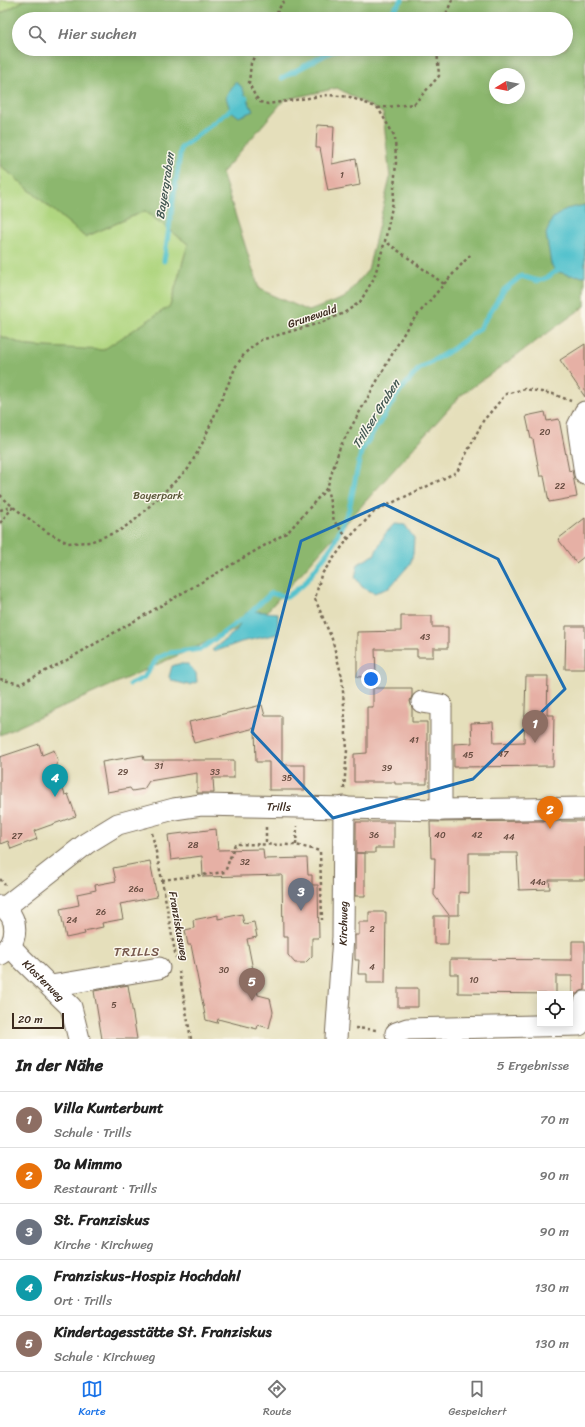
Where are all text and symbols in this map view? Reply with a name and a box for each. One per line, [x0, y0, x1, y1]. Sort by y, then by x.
search box [12, 12, 573, 56]
text: Hier suchen [58, 21, 137, 47]
icon: search [26, 23, 48, 45]
north arrow [489, 68, 525, 104]
water label: Bayergraben [149, 150, 181, 221]
house number: 1 [340, 167, 344, 183]
street label: Grunewald [285, 299, 340, 334]
water label: Trillser Graben [346, 374, 407, 453]
house number: 20 [540, 424, 551, 440]
house number: 22 [555, 478, 565, 494]
park label: Bayerpark [133, 486, 183, 505]
house number: 43 [420, 629, 430, 645]
your location [361, 669, 381, 689]
pin: 1 [522, 710, 548, 743]
house number: 41 [409, 732, 419, 748]
house number: 47 [498, 746, 509, 762]
house number: 45 [462, 747, 474, 763]
house number: 31 [155, 758, 164, 774]
house number: 39 [382, 760, 393, 776]
pin: 4 [42, 764, 68, 797]
house number: 29 [118, 764, 129, 780]
house number: 33 [210, 764, 220, 780]
house number: 35 [282, 770, 293, 786]
pin: 2 [537, 796, 563, 829]
street label: Trills [267, 797, 292, 817]
house number: 36 [369, 827, 379, 843]
house number: 40 [434, 827, 446, 843]
house number: 42 [472, 827, 482, 843]
house number: 27 [12, 828, 23, 844]
house number: 44 [503, 829, 515, 845]
house number: 28 [188, 837, 199, 853]
house number: 32 [240, 854, 250, 870]
house number: 44a [530, 874, 546, 890]
pin: 3 [288, 878, 314, 911]
house number: 26a [129, 881, 144, 897]
street label: Franziskusweg [163, 890, 194, 963]
street label: Kirchweg [333, 901, 353, 946]
house number: 26 [96, 904, 106, 920]
house number: 24 [67, 912, 78, 928]
house number: 2 [369, 921, 375, 937]
district label: TRILLS [114, 940, 160, 963]
street label: Klosterweg [18, 955, 69, 1006]
house number: 4 [369, 959, 375, 975]
house number: 30 [219, 962, 230, 978]
pin: 5 [239, 968, 265, 1001]
house number: 10 [469, 972, 479, 988]
map controls [537, 991, 573, 1027]
button: locate [537, 991, 573, 1027]
house number: 5 [111, 997, 117, 1013]
text: 20 m [18, 1010, 43, 1029]
scale bar [12, 1011, 64, 1030]
text: In der Nähe [16, 1050, 103, 1080]
text: 5 Ergebnisse [497, 1054, 569, 1077]
text: Villa Kunterbunt [54, 1095, 163, 1121]
text: 1 [26, 1108, 32, 1131]
text: 70 m [540, 1108, 569, 1131]
text: Schule · Trills [54, 1121, 131, 1144]
text: Da Mimmo [54, 1151, 122, 1177]
text: 2 [25, 1164, 33, 1187]
text: 90 m [539, 1164, 569, 1187]
text: Restaurant · Trills [54, 1177, 157, 1200]
text: St. Franziskus [54, 1207, 149, 1233]
text: 3 [25, 1220, 33, 1243]
text: 90 m [539, 1220, 569, 1243]
text: Kirche · Kirchweg [54, 1233, 153, 1256]
text: Franziskus-Hospiz Hochdahl [54, 1263, 240, 1289]
text: 4 [25, 1276, 33, 1299]
text: 130 m [535, 1276, 569, 1299]
text: Ort · Trills [54, 1289, 112, 1312]
text: Kindertagesstätte St. Franziskus [54, 1319, 272, 1345]
text: 5 [25, 1332, 33, 1355]
text: 130 m [535, 1332, 569, 1355]
text: Schule · Kirchweg [54, 1345, 155, 1368]
tab: Karte [79, 1378, 106, 1421]
tab: Route [263, 1378, 291, 1421]
tab: Gespeichert [448, 1378, 506, 1421]

